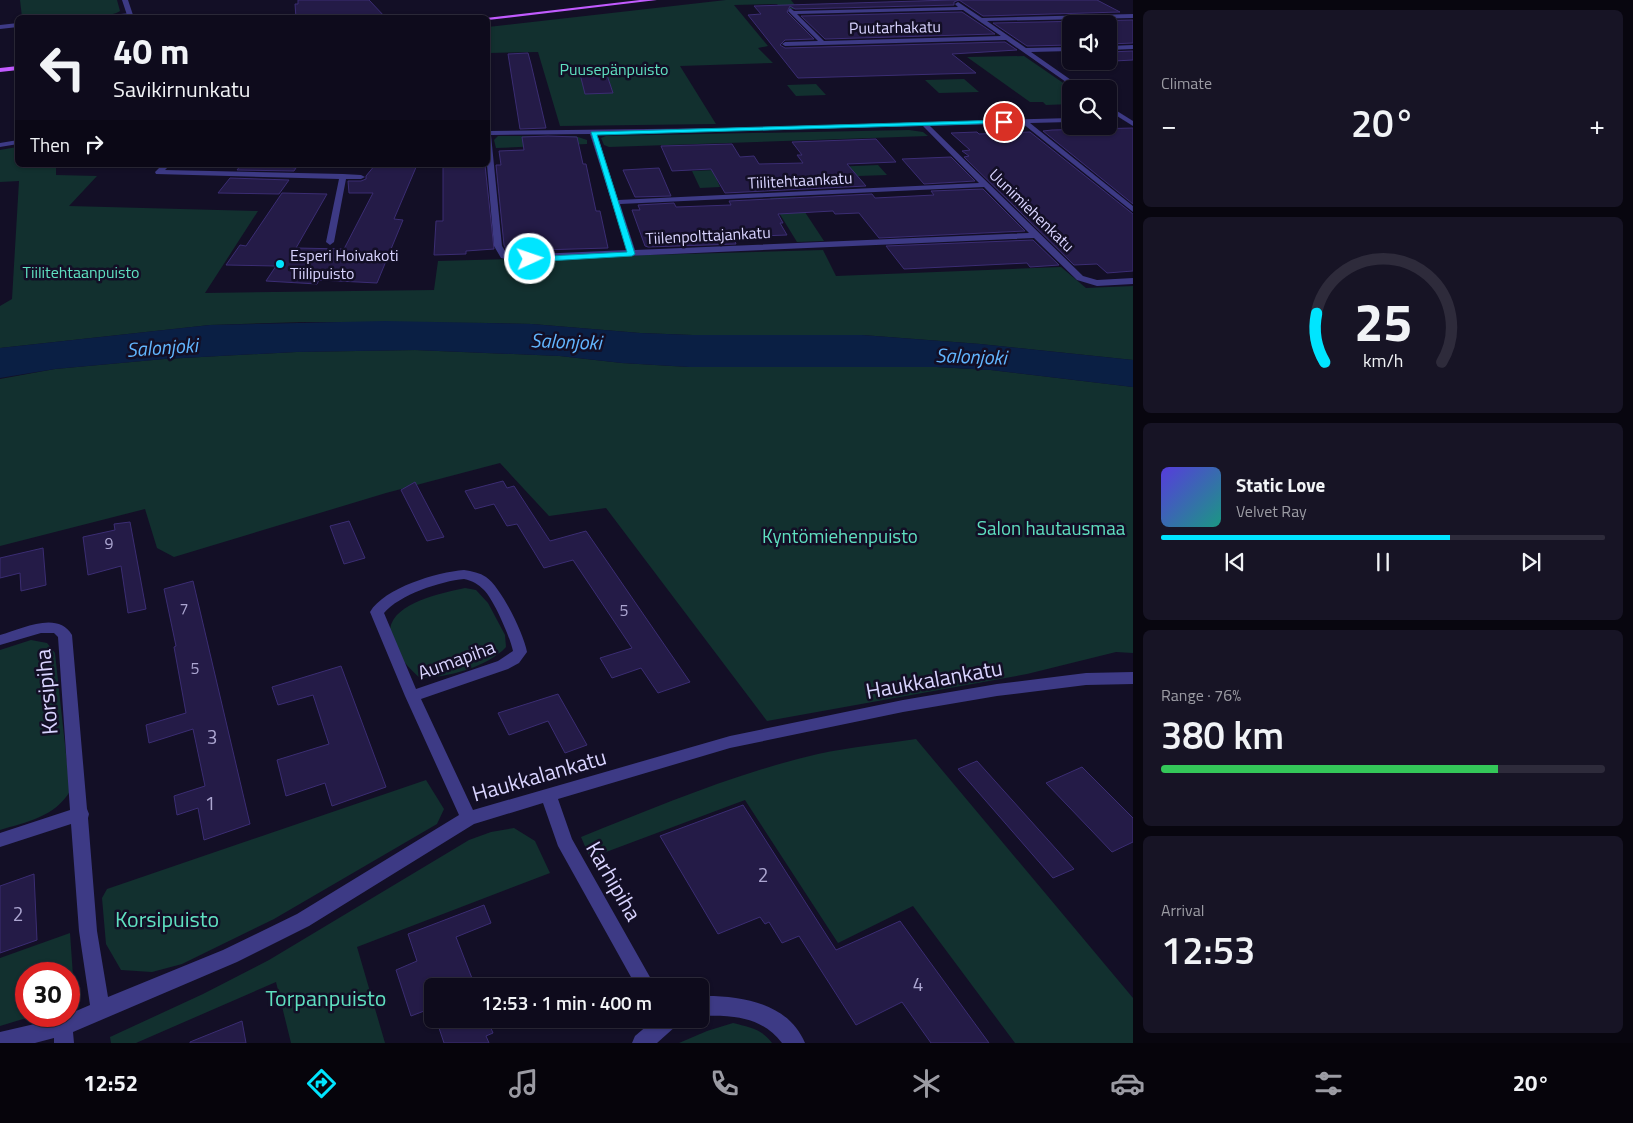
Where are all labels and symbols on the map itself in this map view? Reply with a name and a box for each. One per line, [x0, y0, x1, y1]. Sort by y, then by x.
street label: Puutarhakatu [849, 14, 941, 40]
park label: Puusepänpuisto [560, 57, 668, 81]
pin [983, 101, 1025, 143]
street label: Uunimiehenkatu [984, 163, 1080, 257]
street label: Tiilitehtaankatu [747, 165, 853, 195]
street label: Tiilenpolttajankatu [645, 220, 771, 250]
position arrow [503, 232, 555, 284]
place label: Esperi Hoivakoti Tiilipuisto [290, 243, 399, 285]
marker: Esperi Hoivakoti Tiilipuisto [274, 258, 286, 270]
park label: Tiilitehtaanpuisto [22, 260, 140, 284]
water label: Salonjoki [530, 324, 605, 358]
water label: Salonjoki [125, 329, 201, 365]
water label: Salonjoki [935, 339, 1010, 373]
park label: Salon hautausmaa [977, 513, 1126, 542]
park label: Kyntömiehenpuisto [762, 521, 918, 550]
house number: 9 [105, 531, 114, 555]
house number: 7 [180, 596, 188, 620]
house number: 5 [620, 598, 629, 622]
street label: Aumapiha [413, 631, 499, 686]
street label: Korsipiha [25, 648, 67, 736]
street label: Haukkalankatu [863, 650, 1005, 708]
house number: 5 [191, 656, 200, 680]
house number: 3 [207, 722, 217, 751]
street label: Haukkalankatu [468, 740, 610, 810]
house number: 1 [205, 788, 215, 817]
street label: Karhipiha [578, 835, 650, 927]
house number: 2 [758, 860, 768, 889]
house number: 2 [13, 899, 23, 928]
park label: Korsipuisto [115, 902, 219, 936]
speed limit sign: 30 [15, 962, 80, 1027]
house number: 4 [913, 969, 923, 998]
park label: Torpanpuisto [266, 981, 386, 1015]

